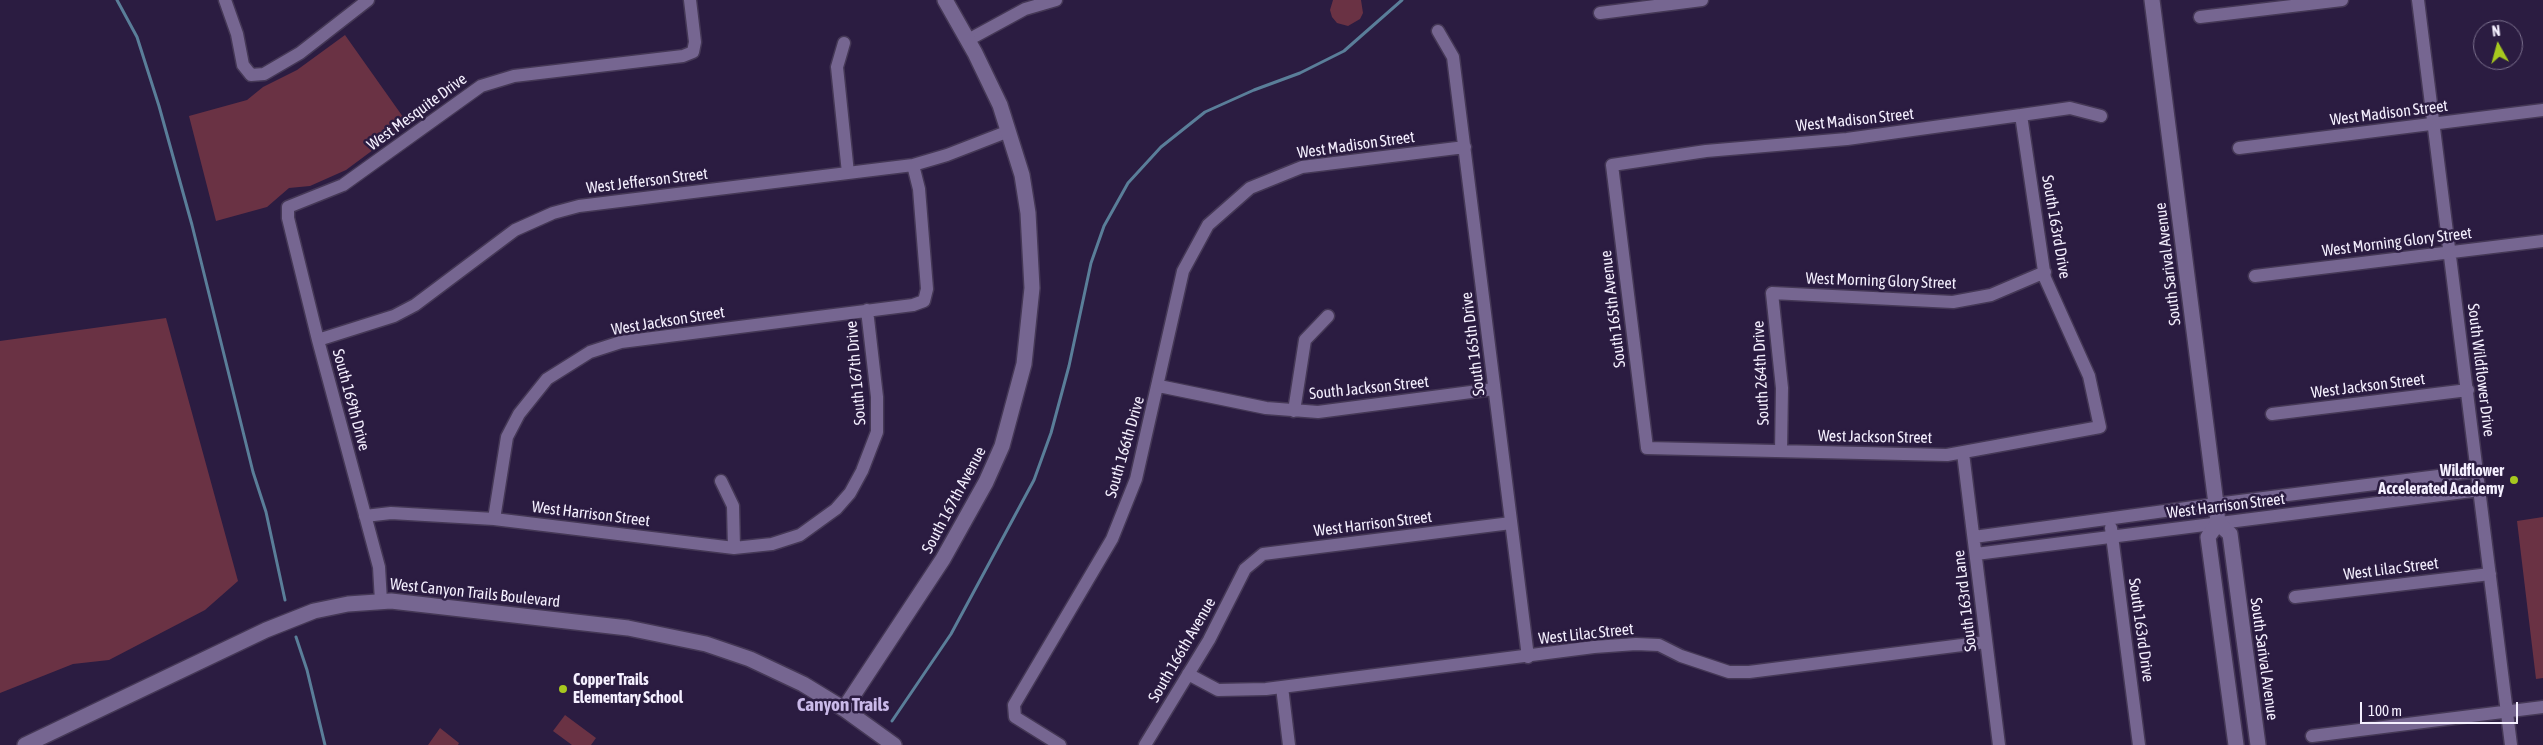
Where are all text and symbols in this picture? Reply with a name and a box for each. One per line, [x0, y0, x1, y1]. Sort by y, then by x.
north arrow [2473, 20, 2523, 70]
text: N [2491, 23, 2501, 40]
street label: West Mesquite Drive [363, 69, 471, 155]
street label: West Madison Street [2329, 96, 2449, 130]
street label: West Madison Street [1795, 104, 1915, 136]
street label: West Madison Street [1296, 127, 1416, 163]
street label: West Jefferson Street [585, 164, 709, 198]
street label: South 163rd Drive [2037, 174, 2075, 280]
street label: South Sarival Avenue [2151, 201, 2185, 327]
street label: West Morning Glory Street [2321, 223, 2473, 261]
street label: South 165th Avenue [1596, 249, 1630, 369]
street label: West Morning Glory Street [1805, 269, 1957, 293]
street label: South 165th Drive [1457, 291, 1489, 397]
street label: South Wildflower Drive [2463, 302, 2499, 438]
street label: West Jackson Street [610, 303, 726, 339]
street label: South 167th Drive [842, 320, 870, 426]
street label: South 264th Drive [1749, 320, 1773, 426]
street label: South 169th Drive [328, 347, 374, 453]
street label: West Jackson Street [2310, 369, 2426, 403]
street label: South Jackson Street [1308, 372, 1430, 404]
street label: South 166th Drive [1101, 394, 1149, 500]
street label: West Jackson Street [1818, 426, 1932, 448]
street label: South 167th Avenue [918, 443, 990, 557]
place label: Wildflower Accelerated Academy [2378, 461, 2504, 499]
marker: Wildflower Accelerated Academy [2508, 474, 2520, 486]
street label: West Harrison Street [2166, 489, 2286, 523]
street label: West Harrison Street [531, 497, 651, 531]
street label: West Harrison Street [1313, 507, 1433, 541]
street label: South 163rd Lane [1949, 549, 1981, 653]
street label: West Lilac Street [2342, 554, 2440, 584]
street label: West Canyon Trails Boulevard [389, 575, 561, 611]
street label: South 163rd Drive [2124, 577, 2158, 683]
street label: South 166th Avenue [1144, 594, 1220, 706]
street label: South Sarival Avenue [2246, 596, 2282, 722]
street label: West Lilac Street [1537, 619, 1635, 649]
place label: Copper Trails Elementary School [573, 670, 683, 708]
marker: Copper Trails Elementary School [557, 683, 569, 695]
scale bar [2363, 692, 2520, 724]
district label: Canyon Trails [797, 694, 889, 716]
text: 100 m [2368, 702, 2402, 719]

